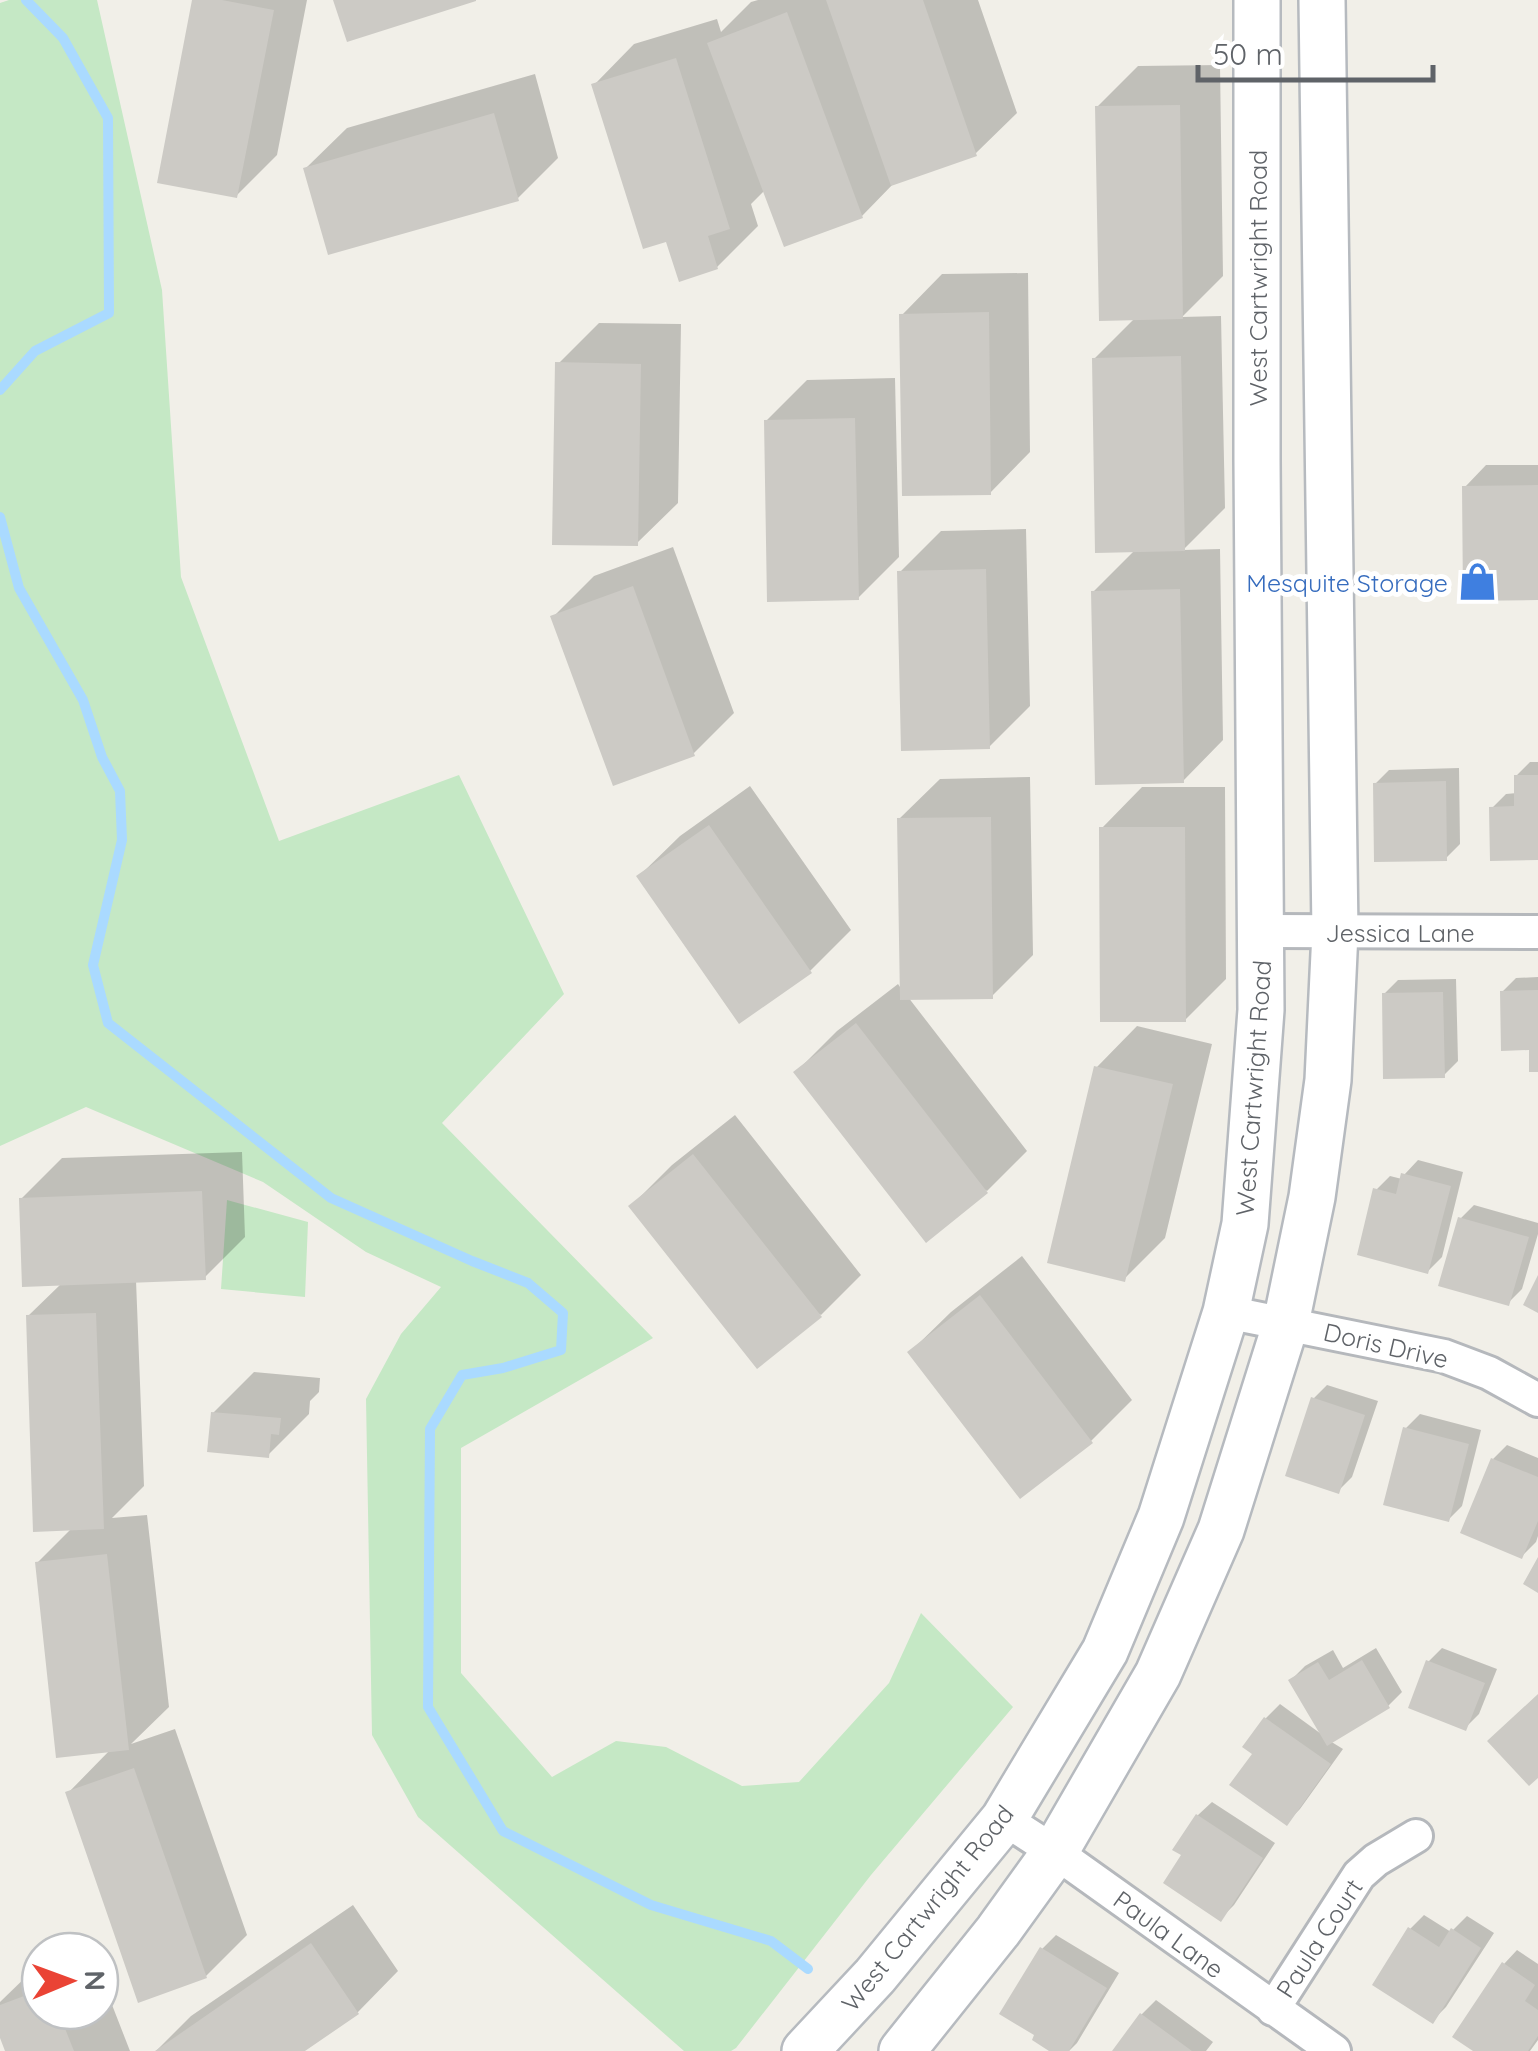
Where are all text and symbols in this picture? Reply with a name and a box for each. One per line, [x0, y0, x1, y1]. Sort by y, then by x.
scale bar [1198, 20, 1433, 82]
text: 50 m [1213, 35, 1283, 73]
street label: West Cartwright Road [1242, 150, 1273, 406]
shop icon: Mesquite Storage [1457, 561, 1499, 603]
place label: Mesquite Storage [1246, 567, 1448, 598]
street label: Jessica Lane [1325, 917, 1475, 948]
street label: West Cartwright Road [1229, 959, 1277, 1217]
street label: Doris Drive [1321, 1316, 1451, 1374]
street label: West Cartwright Road [834, 1799, 1020, 2017]
street label: Paula Court [1269, 1873, 1369, 2003]
street label: Paula Lane [1108, 1884, 1230, 1984]
north arrow [20, 1931, 120, 2031]
text: N [78, 1970, 113, 1991]

